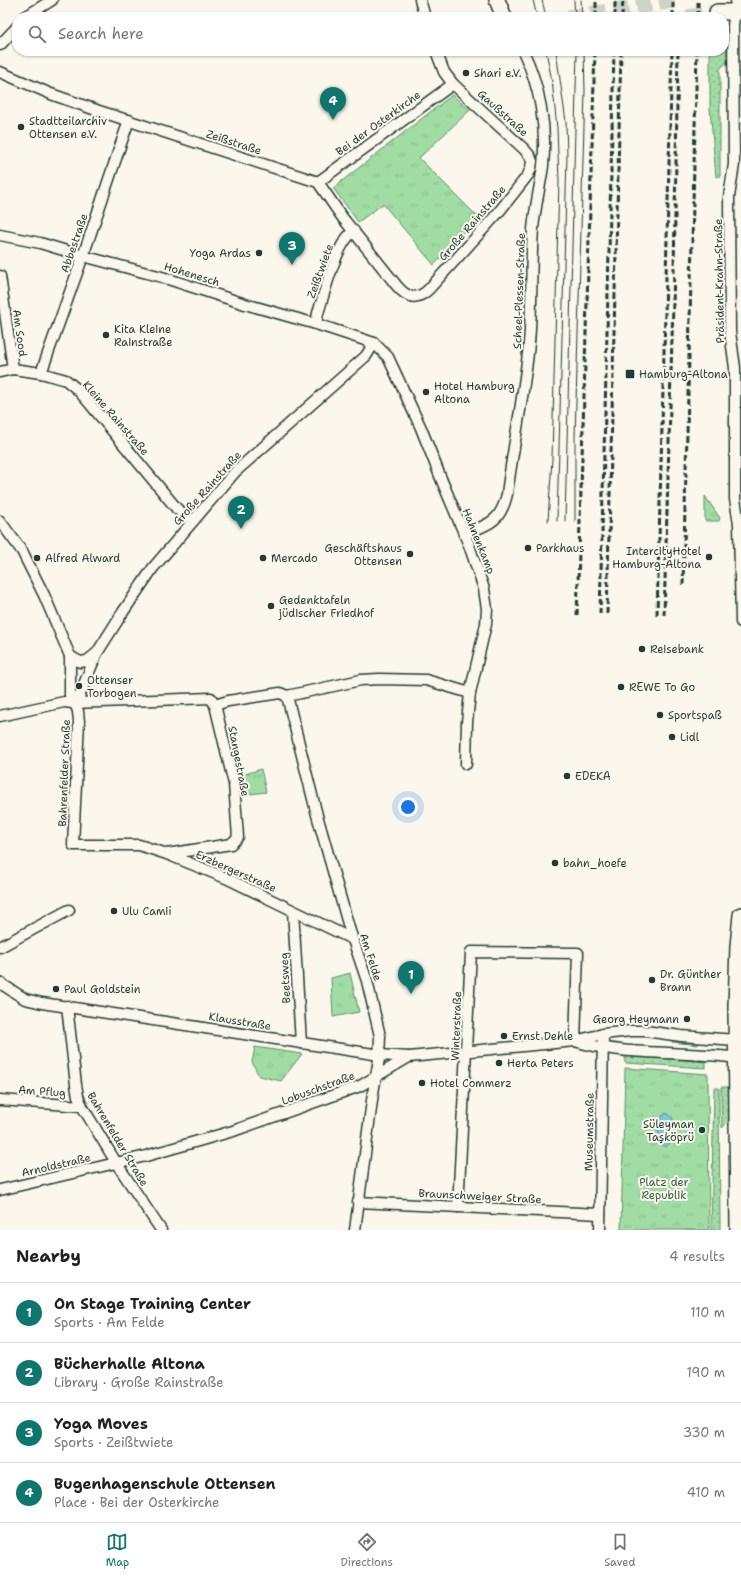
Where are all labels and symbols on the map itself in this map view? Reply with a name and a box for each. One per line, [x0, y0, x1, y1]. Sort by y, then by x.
place label: Shari e.V. [474, 66, 522, 81]
marker: Shari e.V. [461, 68, 471, 78]
pin: 4 [320, 87, 346, 120]
street label: Gaußstraße [474, 87, 531, 140]
street label: Bei der Osterkirche [333, 88, 424, 159]
place label: Stadtteilarchiv Ottensen e.V. [29, 114, 107, 142]
marker: Stadtteilarchiv Ottensen e.V. [16, 122, 26, 132]
street label: Zeißstraße [204, 126, 263, 158]
street label: Große Rainstraße [435, 182, 509, 264]
street label: Abbestraße [57, 212, 92, 275]
street label: Präsident-Krahn-Straße [711, 219, 728, 343]
pin: 3 [279, 232, 305, 265]
street label: Scheel-Plessen-Straße [510, 233, 529, 349]
street label: Zeißtwiete [304, 242, 337, 300]
place label: Yoga Ardas [190, 246, 251, 261]
marker: Yoga Ardas [254, 248, 264, 258]
street label: Hohenesch [162, 259, 222, 290]
street label: Am Sood [9, 309, 30, 358]
place label: Kita Kleine Rainstraße [114, 322, 172, 350]
marker: Kita Kleine Rainstraße [101, 330, 111, 340]
place label: Hamburg-Altona [639, 367, 728, 382]
marker: Hamburg-Altona [624, 368, 636, 380]
street label: Kleine Rainstraße [79, 378, 152, 459]
place label: Hotel Hamburg Altona [434, 379, 515, 407]
marker: Hotel Hamburg Altona [421, 387, 431, 397]
street label: Große Rainstraße [170, 448, 245, 529]
pin: 2 [228, 496, 254, 529]
street label: Hahnenkamp [459, 506, 499, 576]
place label: Geschäftshaus Ottensen [324, 541, 402, 569]
place label: Parkhaus [536, 541, 584, 556]
marker: Parkhaus [523, 543, 533, 553]
place label: IntercityHotel Hamburg-Altona [612, 544, 702, 572]
marker: Geschäftshaus Ottensen [405, 549, 415, 559]
place label: Alfred Alward [45, 551, 120, 566]
place label: Mercado [271, 551, 318, 566]
marker: IntercityHotel Hamburg-Altona [704, 552, 714, 562]
marker: Alfred Alward [32, 553, 42, 563]
marker: Mercado [258, 553, 268, 563]
place label: Gedenktafeln jüdischer Friedhof [278, 593, 375, 621]
marker: Gedenktafeln jüdischer Friedhof [266, 601, 276, 611]
place label: Reisebank [650, 642, 704, 657]
marker: Reisebank [637, 644, 647, 654]
place label: Ottenser Torbogen [87, 673, 137, 701]
place label: REWE To Go [629, 680, 696, 695]
marker: Ottenser Torbogen [74, 681, 84, 691]
marker: REWE To Go [616, 682, 626, 692]
place label: Sportspaß [668, 708, 722, 723]
marker: Sportspaß [655, 710, 665, 720]
street label: Bahrenfelder Straße [55, 719, 74, 827]
street label: Stangestraße [224, 725, 253, 798]
place label: Lidl [680, 730, 700, 745]
marker: Lidl [667, 732, 677, 742]
place label: EDEKA [575, 769, 611, 784]
marker: EDEKA [562, 771, 572, 781]
your location [398, 797, 418, 817]
street label: Erzbergerstraße [193, 847, 279, 896]
place label: bahn_hoefe [563, 856, 627, 871]
marker: bahn_hoefe [550, 858, 560, 868]
place label: Ulu Camii [122, 904, 172, 919]
marker: Ulu Camii [109, 906, 119, 916]
street label: Am Felde [356, 931, 385, 983]
street label: Beetsweg [277, 952, 294, 1004]
pin: 1 [398, 961, 424, 994]
place label: Dr. Günther Brann [660, 967, 721, 995]
marker: Dr. Günther Brann [647, 975, 657, 985]
place label: Paul Goldstein [64, 982, 141, 997]
marker: Paul Goldstein [51, 984, 61, 994]
street label: Winterstraße [448, 991, 465, 1061]
street label: Klausstraße [208, 1009, 272, 1034]
place label: Georg Heymann [593, 1012, 679, 1027]
marker: Georg Heymann [682, 1014, 692, 1024]
place label: Ernst Dehle [512, 1029, 573, 1044]
marker: Ernst Dehle [499, 1031, 509, 1041]
place label: Herta Peters [507, 1056, 574, 1071]
marker: Herta Peters [494, 1058, 504, 1068]
street label: Lobuschstraße [279, 1068, 357, 1109]
place label: Hotel Commerz [430, 1076, 512, 1091]
marker: Hotel Commerz [417, 1078, 427, 1088]
street label: Am Pflug [18, 1082, 67, 1101]
street label: Bahrenfelder Straße [83, 1089, 152, 1189]
street label: Museumstraße [581, 1093, 598, 1171]
place label: Süleyman Taşköprü [643, 1117, 694, 1145]
marker: Süleyman Taşköprü [697, 1125, 707, 1135]
street label: Arnoldstraße [20, 1150, 92, 1181]
park label: Platz der Republik [639, 1175, 689, 1203]
street label: Braunschweiger Straße [418, 1186, 542, 1207]

